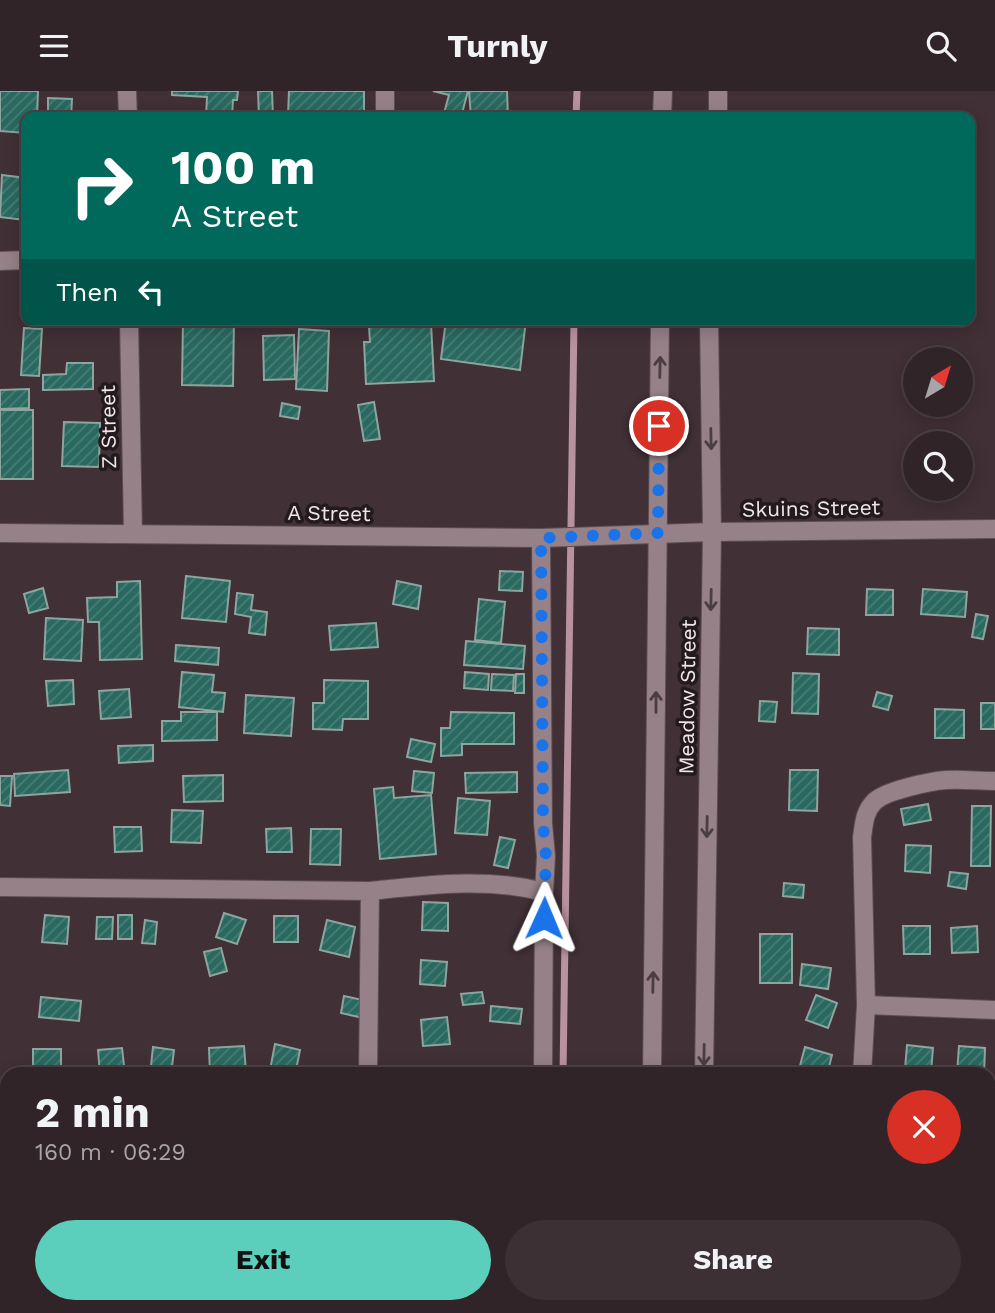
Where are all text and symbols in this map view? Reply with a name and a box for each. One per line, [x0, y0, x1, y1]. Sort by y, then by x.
icon: menu [35, 27, 73, 65]
text: Turnly [447, 27, 548, 65]
icon: search [922, 27, 960, 65]
text: 100 m [171, 138, 315, 196]
icon: right [56, 140, 147, 231]
text: A Street [171, 197, 298, 235]
icon: left [132, 273, 170, 311]
text: Then [56, 277, 118, 307]
north arrow [903, 347, 973, 417]
map controls [903, 347, 973, 501]
one-way arrow [653, 355, 667, 378]
street label: Z Street [95, 385, 121, 469]
pin [629, 396, 689, 456]
icon: arrive [640, 407, 678, 445]
one-way arrow [704, 427, 718, 450]
button: search [903, 431, 973, 501]
street label: Skuins Street [742, 494, 881, 522]
street label: A Street [287, 500, 371, 526]
one-way arrow [704, 588, 718, 611]
street label: Meadow Street [673, 619, 701, 775]
one-way arrow [649, 691, 663, 714]
one-way arrow [701, 816, 714, 839]
position arrow [507, 881, 581, 955]
one-way arrow [646, 971, 660, 994]
one-way arrow [697, 1043, 711, 1066]
text: 2 min [35, 1088, 150, 1137]
button: close [887, 1090, 961, 1164]
text: 160 m · 06:29 [35, 1139, 186, 1166]
button: Exit [35, 1220, 491, 1300]
button: Share [505, 1220, 961, 1300]

